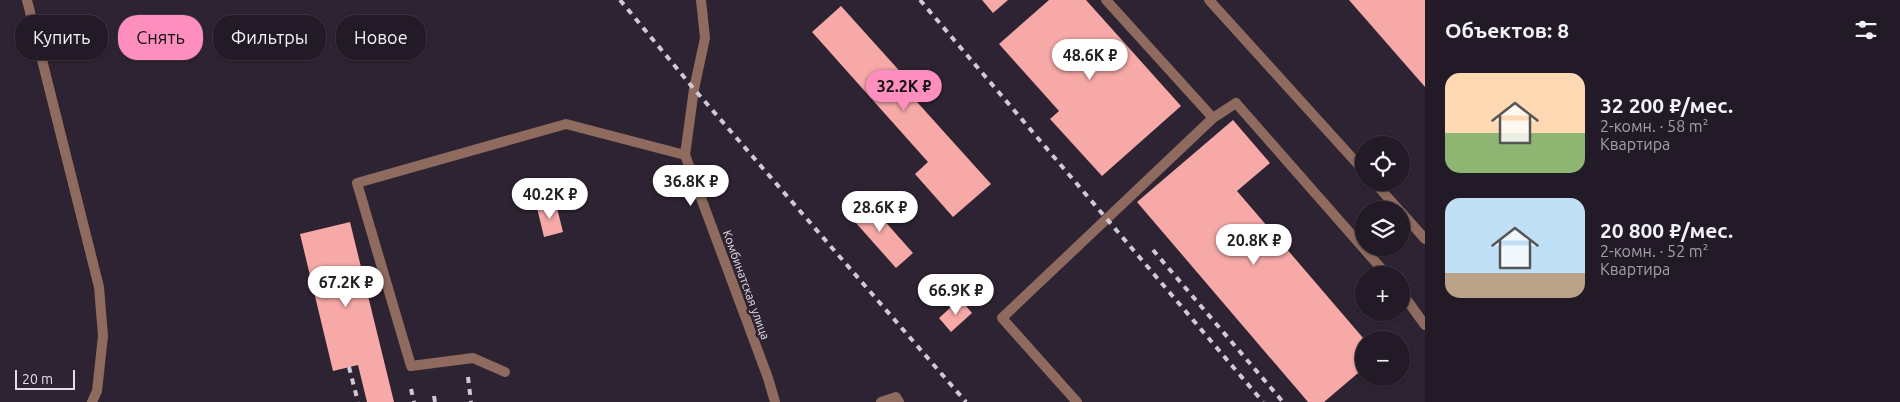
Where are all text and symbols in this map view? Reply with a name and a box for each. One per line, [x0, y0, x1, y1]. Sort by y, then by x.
chip: Купить [15, 15, 108, 60]
chip: Снять [118, 15, 203, 60]
chip: Фильтры [213, 15, 326, 60]
chip: Новое [336, 15, 426, 60]
icon: filters [1852, 16, 1880, 44]
text: Объектов: 8 [1445, 18, 1569, 42]
pin: 48.6K ₽ [1044, 38, 1136, 81]
text: 48.6K ₽ [1063, 46, 1117, 64]
pin: 32.2K ₽ [858, 70, 950, 112]
text: 32.2K ₽ [877, 77, 931, 95]
icon: home [1485, 93, 1545, 153]
text: 32 200 ₽/мес. [1600, 93, 1733, 117]
text: 2-комн. · 58 m² [1600, 117, 1708, 135]
text: Квартира [1600, 135, 1670, 153]
map controls [1355, 136, 1410, 386]
button: locate [1355, 136, 1410, 191]
pin: 36.8K ₽ [645, 164, 737, 207]
text: 36.8K ₽ [664, 172, 718, 190]
pin: 40.2K ₽ [504, 178, 596, 220]
text: 40.2K ₽ [523, 185, 577, 203]
pin: 28.6K ₽ [834, 190, 926, 233]
text: 28.6K ₽ [853, 198, 907, 216]
button: layers [1355, 201, 1410, 256]
icon: home [1485, 218, 1545, 278]
text: 20 800 ₽/мес. [1600, 218, 1733, 242]
pin: 20.8K ₽ [1208, 224, 1300, 266]
street label: Комбинатская улица [721, 228, 772, 341]
text: 20.8K ₽ [1227, 231, 1281, 249]
text: 2-комн. · 52 m² [1600, 242, 1708, 260]
text: Квартира [1600, 260, 1670, 278]
pin: 67.2K ₽ [300, 266, 392, 308]
button: + [1355, 266, 1410, 321]
text: 67.2K ₽ [319, 273, 373, 291]
pin: 66.9K ₽ [910, 274, 1002, 316]
text: 66.9K ₽ [929, 281, 983, 299]
button: − [1355, 331, 1410, 386]
scale bar [15, 367, 75, 390]
text: 20 m [22, 371, 53, 387]

